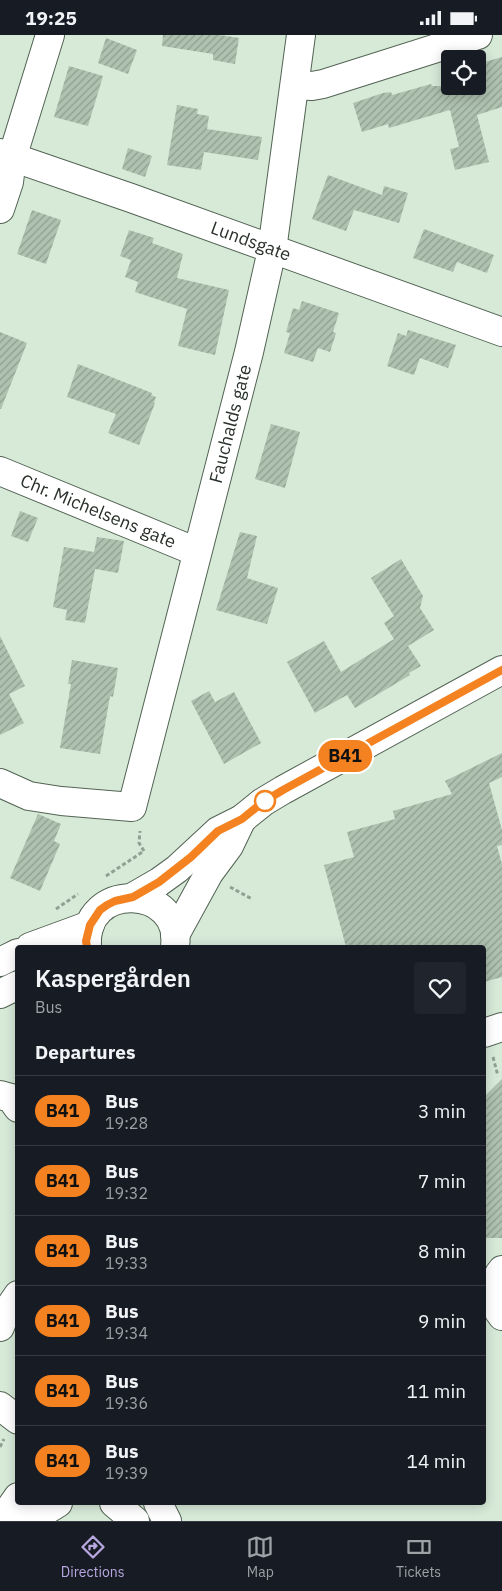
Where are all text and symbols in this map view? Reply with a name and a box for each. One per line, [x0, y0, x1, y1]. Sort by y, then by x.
text: 19:25 [25, 6, 77, 30]
map controls [441, 50, 486, 95]
button: locate [441, 50, 486, 95]
street label: Lundsgate [208, 216, 294, 266]
street label: Fauchalds gate [204, 362, 256, 486]
street label: Chr. Michelsens gate [17, 469, 180, 553]
line badge: B41 [316, 740, 374, 772]
text: B41 [328, 744, 362, 767]
unlabelled marker [254, 790, 276, 812]
text: Kaspergården [35, 962, 191, 994]
button: heart [414, 962, 466, 1014]
text: Bus [35, 997, 62, 1017]
text: Departures [35, 1040, 135, 1064]
text: Bus [105, 1089, 139, 1113]
text: B41 [46, 1099, 79, 1122]
text: 3 min [418, 1099, 466, 1123]
text: 19:28 [105, 1113, 148, 1133]
text: Bus [105, 1159, 139, 1183]
text: B41 [46, 1169, 79, 1192]
text: 7 min [418, 1169, 466, 1193]
text: 19:32 [105, 1183, 148, 1203]
text: Bus [105, 1229, 139, 1253]
text: B41 [46, 1239, 79, 1262]
text: 8 min [418, 1239, 466, 1263]
text: 19:33 [105, 1253, 148, 1273]
text: Bus [105, 1299, 139, 1323]
text: B41 [46, 1309, 79, 1332]
text: 9 min [418, 1309, 466, 1333]
text: 19:34 [105, 1323, 148, 1343]
text: Bus [105, 1369, 139, 1393]
text: B41 [46, 1379, 79, 1402]
text: 11 min [407, 1379, 466, 1403]
text: 19:36 [105, 1393, 148, 1413]
text: Bus [105, 1439, 139, 1463]
text: B41 [46, 1449, 79, 1472]
text: 14 min [407, 1449, 466, 1473]
text: 19:39 [105, 1463, 148, 1483]
tab: Directions [61, 1533, 125, 1581]
tab: Map [246, 1533, 274, 1581]
tab: Tickets [396, 1533, 441, 1581]

